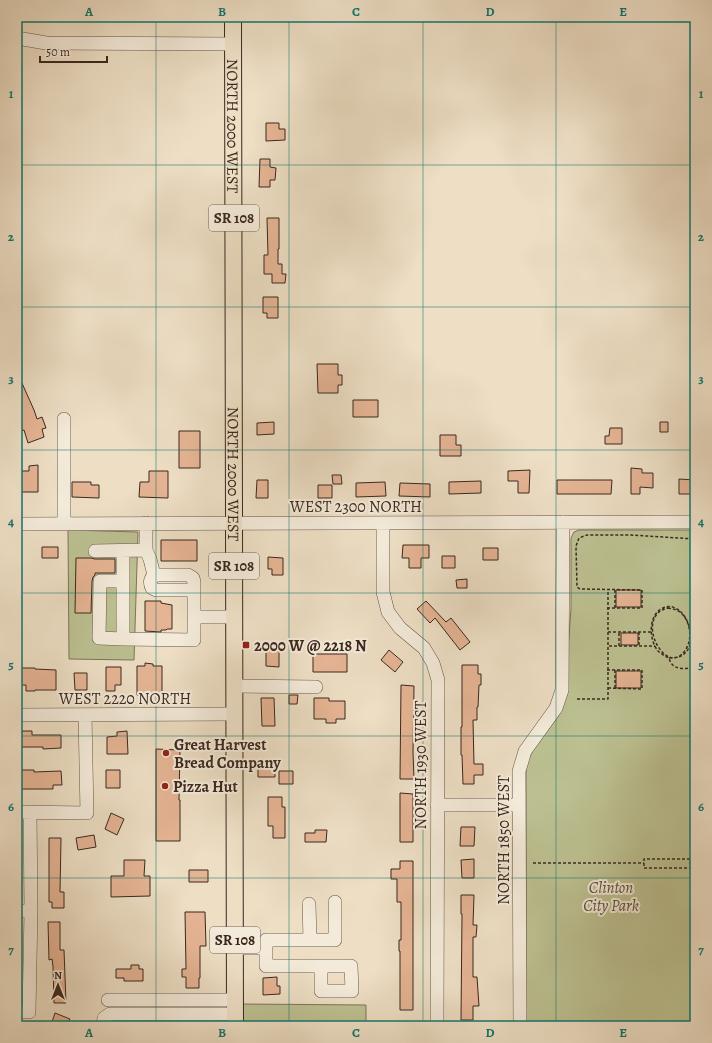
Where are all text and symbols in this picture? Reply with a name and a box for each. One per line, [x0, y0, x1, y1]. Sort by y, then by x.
text: A [84, 3, 94, 20]
text: B [218, 3, 226, 20]
text: C [352, 3, 360, 20]
text: D [485, 3, 495, 20]
text: E [619, 3, 627, 20]
scale bar [40, 38, 107, 64]
text: 50 m [46, 44, 70, 60]
street label: NORTH 2000 WEST [221, 59, 243, 193]
text: 1 [9, 85, 14, 102]
text: 1 [699, 85, 704, 102]
road number: SR 108 [209, 205, 259, 231]
text: 2 [8, 228, 15, 245]
text: 2 [698, 228, 705, 245]
text: 3 [8, 370, 14, 387]
text: 3 [698, 370, 704, 387]
street label: NORTH 2000 WEST [222, 407, 244, 541]
street label: WEST 2300 NORTH [289, 496, 422, 518]
text: 4 [8, 513, 14, 530]
text: 4 [698, 513, 704, 530]
road number: SR 108 [209, 553, 259, 579]
place label: 2000 W @ 2218 N [254, 635, 367, 657]
marker: 2000 W @ 2218 N [241, 640, 251, 650]
text: 5 [8, 656, 14, 673]
text: 5 [698, 656, 704, 673]
street label: WEST 2220 NORTH [58, 688, 191, 710]
street label: NORTH 1930 WEST [410, 700, 432, 830]
place label: Great Harvest Bread Company [174, 734, 281, 774]
marker: Great Harvest Bread Company [161, 748, 171, 758]
street label: NORTH 1850 WEST [493, 775, 515, 905]
place label: Pizza Hut [173, 776, 239, 798]
marker: Pizza Hut [160, 781, 170, 791]
text: 6 [8, 798, 14, 815]
text: 6 [698, 798, 704, 815]
park label: Clinton City Park [583, 877, 639, 917]
road number: SR 108 [210, 927, 260, 953]
text: 7 [8, 941, 14, 958]
text: 7 [698, 941, 704, 958]
north arrow [38, 965, 78, 1005]
text: N [54, 968, 62, 983]
text: A [84, 1024, 94, 1041]
text: B [218, 1024, 226, 1041]
text: C [352, 1024, 360, 1041]
text: D [485, 1024, 495, 1041]
text: E [619, 1024, 627, 1041]

